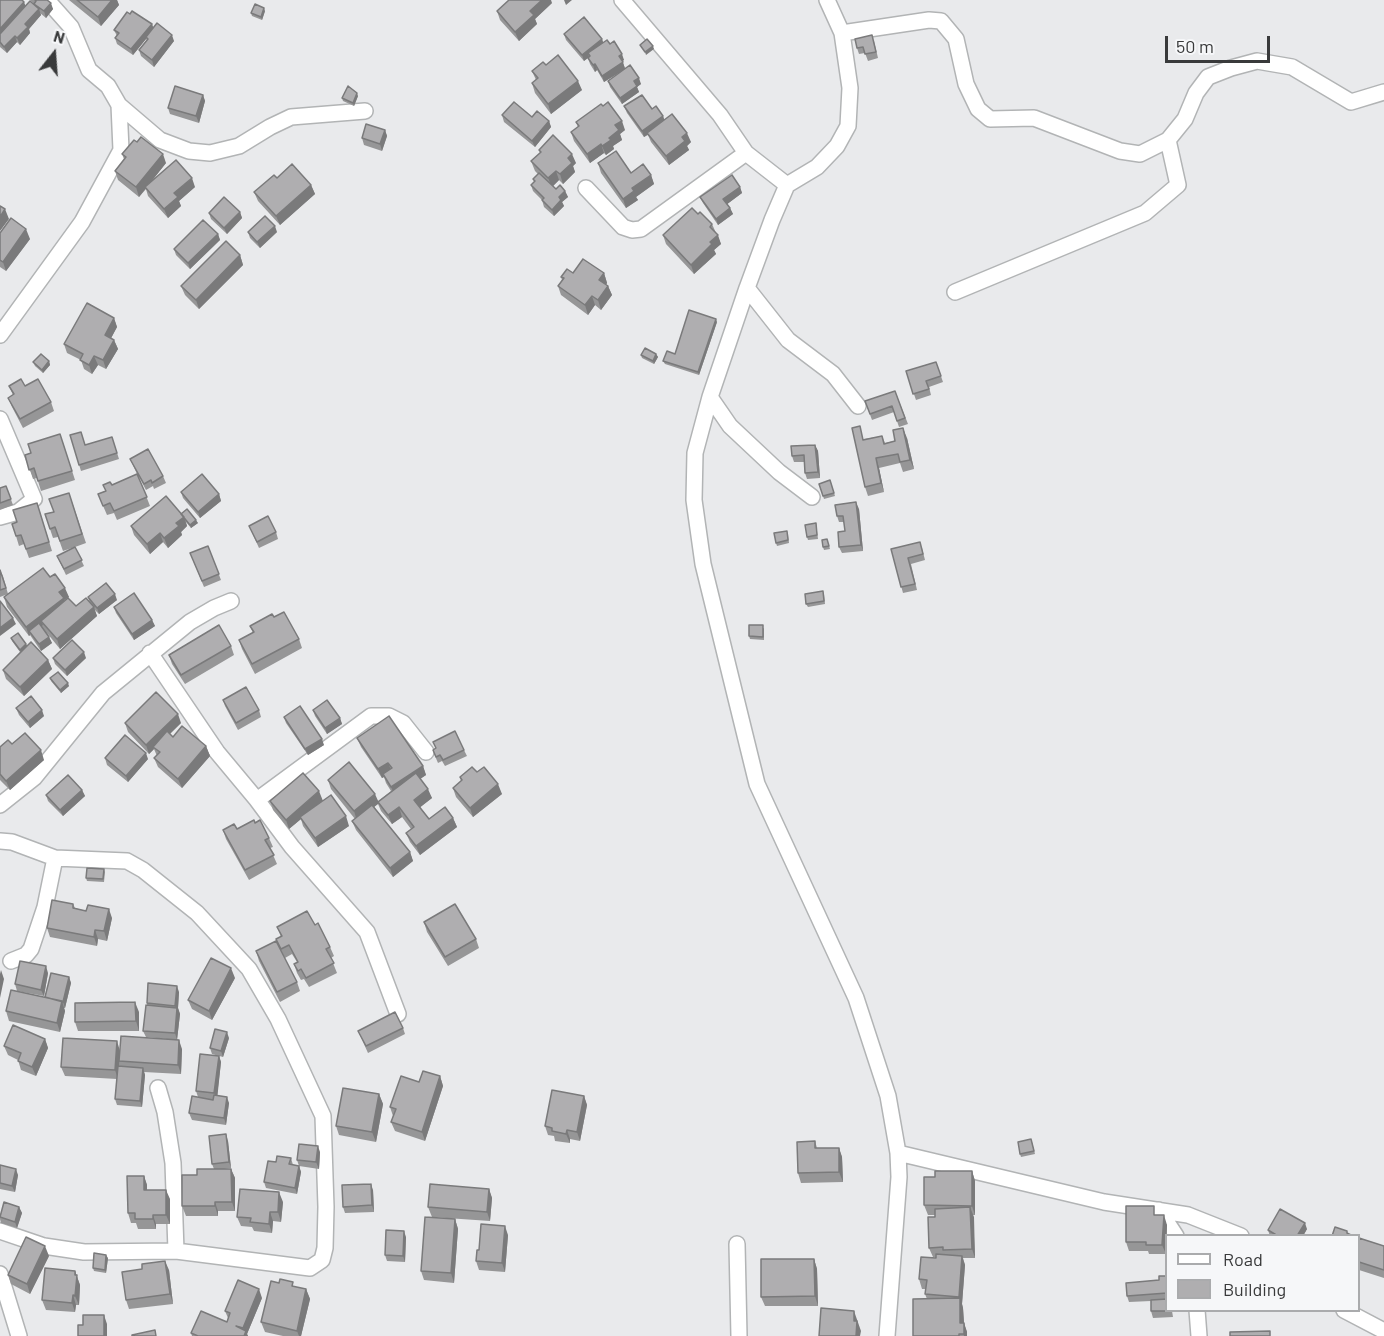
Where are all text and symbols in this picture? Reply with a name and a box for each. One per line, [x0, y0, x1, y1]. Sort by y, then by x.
north arrow [24, 24, 84, 84]
scale bar [1168, 24, 1273, 62]
text: N [52, 26, 67, 47]
text: 50 m [1176, 35, 1214, 57]
legend [1165, 1234, 1360, 1312]
text: Road [1223, 1248, 1263, 1270]
text: Building [1223, 1278, 1286, 1300]

